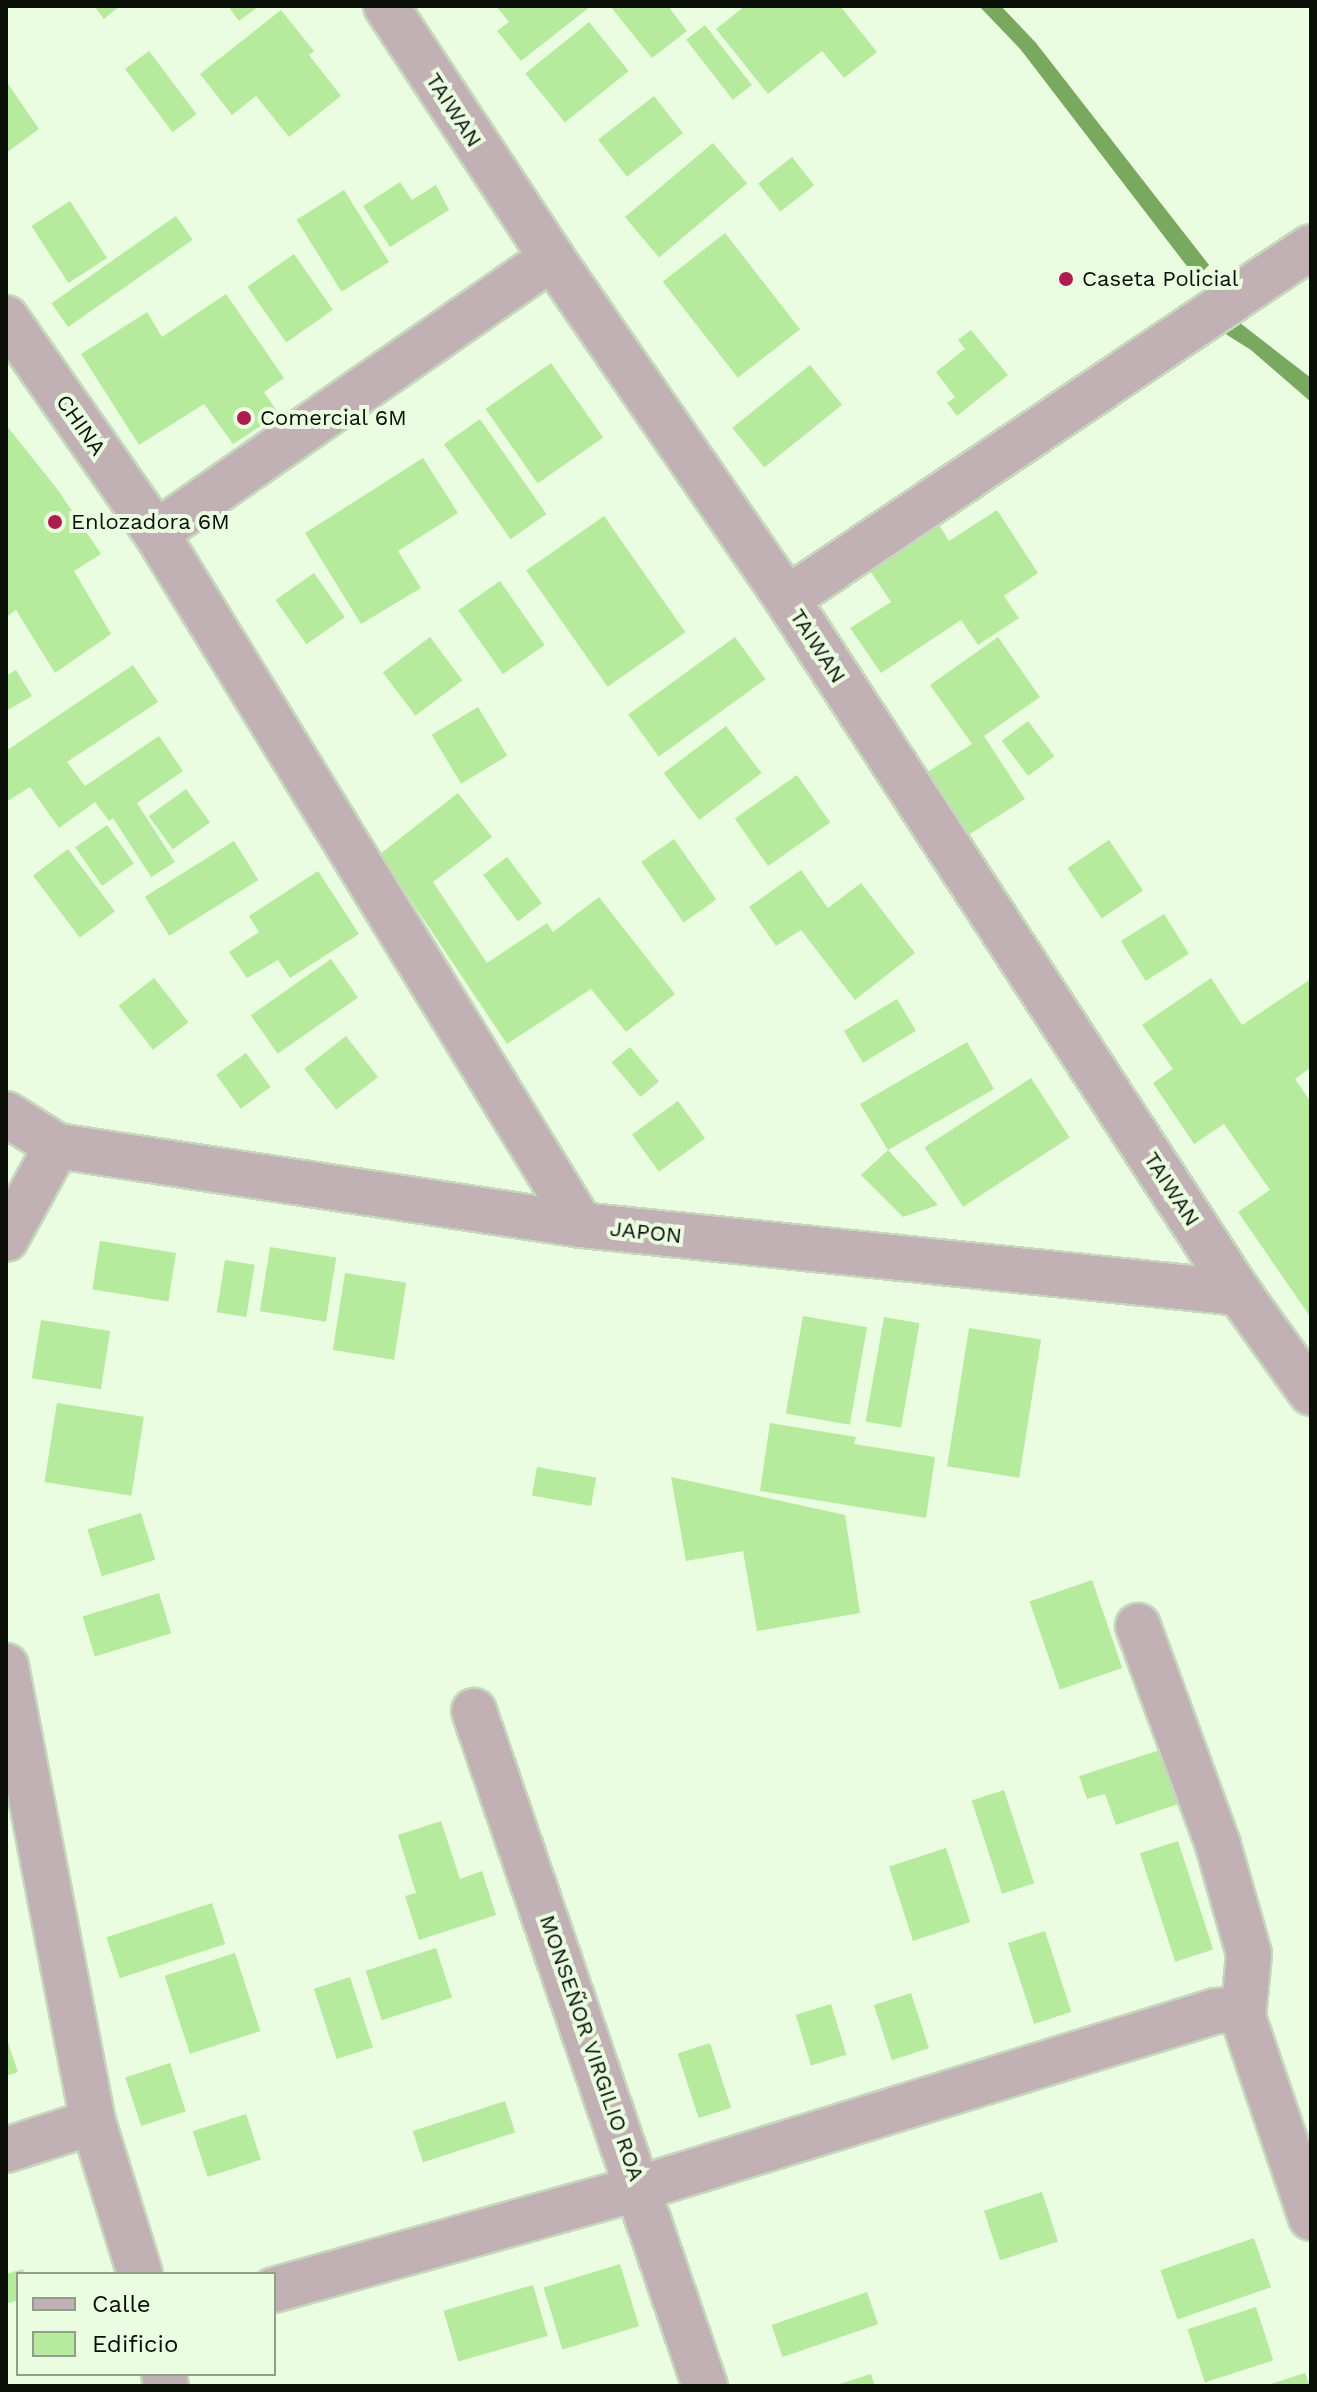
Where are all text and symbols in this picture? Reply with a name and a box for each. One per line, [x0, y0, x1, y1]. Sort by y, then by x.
street label: TAIWAN [420, 68, 488, 152]
place label: Caseta Policial [1082, 266, 1239, 292]
marker: Caseta Policial [1057, 270, 1075, 288]
street label: CHINA [51, 389, 111, 461]
place label: Comercial 6M [260, 405, 408, 431]
marker: Comercial 6M [235, 409, 253, 427]
place label: Enlozadora 6M [71, 509, 230, 535]
marker: Enlozadora 6M [46, 513, 64, 531]
street label: TAIWAN [784, 604, 852, 688]
street label: TAIWAN [1138, 1147, 1206, 1231]
street label: JAPON [609, 1215, 683, 1249]
street label: MONSEÑOR VIRGILIO ROA [534, 1911, 650, 2185]
legend [16, 2272, 276, 2376]
text: Calle [92, 2290, 151, 2318]
text: Edificio [92, 2330, 178, 2358]

